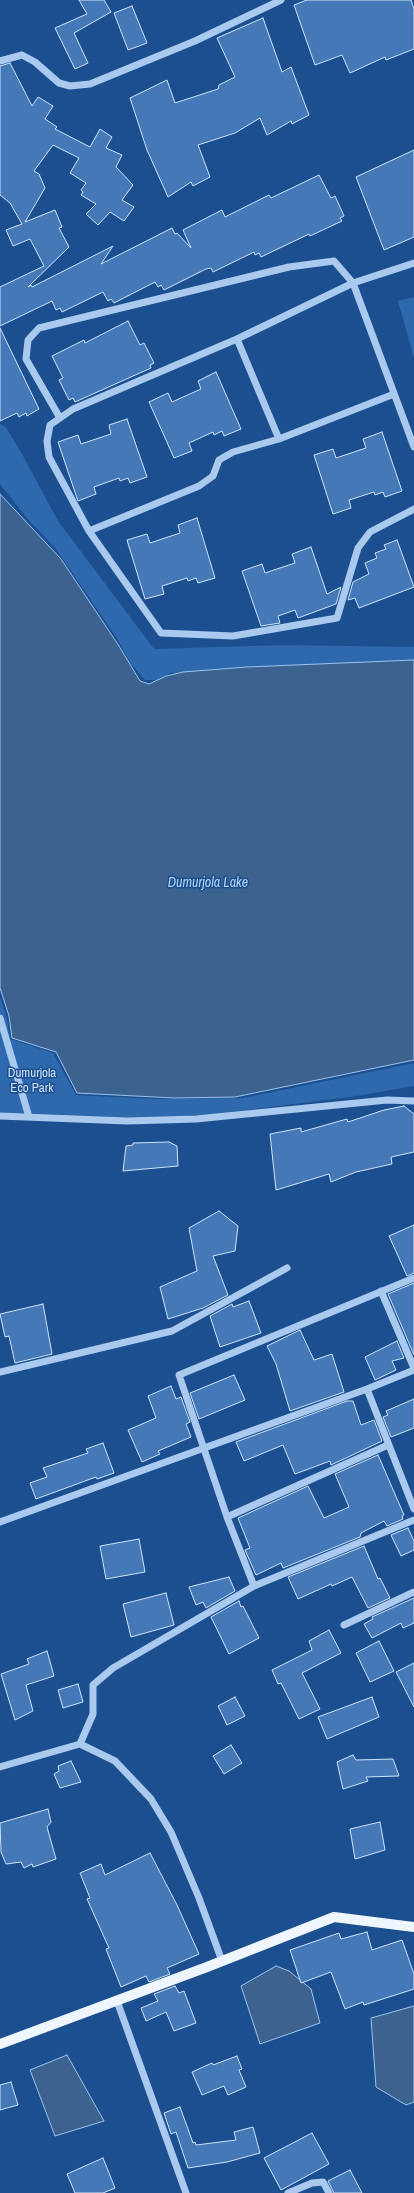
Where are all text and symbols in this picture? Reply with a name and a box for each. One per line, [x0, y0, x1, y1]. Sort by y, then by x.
water label: Dumurjola Lake [168, 875, 248, 891]
park label: Dumurjola Eco Park [8, 1066, 56, 1097]

